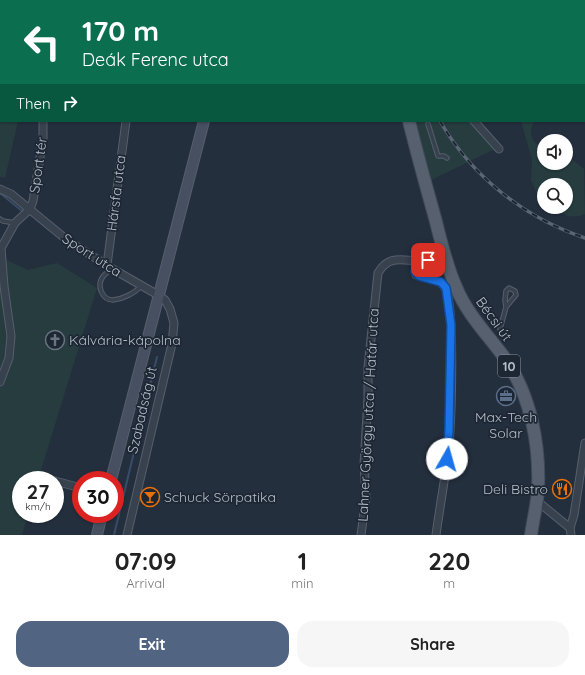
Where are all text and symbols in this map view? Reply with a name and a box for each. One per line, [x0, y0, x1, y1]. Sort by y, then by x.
text: 170 m [82, 13, 159, 48]
icon: left [16, 16, 68, 68]
text: Deák Ferenc utca [82, 48, 229, 71]
icon: right [59, 92, 81, 114]
text: Then [16, 94, 51, 113]
map controls [537, 134, 573, 214]
button: sound [537, 134, 573, 170]
street label: Sport tér [25, 135, 51, 194]
street label: Hársfa utca [102, 154, 130, 232]
button: search [537, 178, 573, 214]
street label: Sport utca [59, 229, 125, 281]
pin [411, 243, 445, 277]
icon: arrive [417, 249, 439, 271]
street label: Bécsi út [472, 293, 516, 345]
street label: Lahner György utca / Határ utca [353, 308, 383, 522]
church icon: Kálvária-kápolna [44, 329, 66, 351]
place label: Kálvária-kápolna [69, 331, 181, 349]
road number: 10 [498, 355, 520, 377]
street label: Szabadság út [123, 364, 161, 455]
office icon: Max-Tech Solar [495, 385, 517, 407]
place label: Max-Tech Solar [475, 408, 537, 442]
position arrow [426, 438, 468, 480]
speed limit sign: 30 [72, 471, 124, 523]
restaurant icon: Deli Bistro [551, 478, 573, 500]
text: 27 [27, 479, 49, 504]
place label: Deli Bistro [483, 480, 548, 498]
bar icon: Schuck Sörpatika [139, 486, 161, 508]
place label: Schuck Sörpatika [164, 488, 276, 506]
text: km/h [25, 500, 51, 513]
text: 07:09 [115, 546, 177, 576]
text: 1 [298, 546, 307, 576]
text: 220 [428, 546, 470, 576]
text: Arrival [126, 575, 165, 591]
text: min [291, 575, 313, 591]
text: m [443, 575, 455, 591]
button: Exit [16, 621, 289, 667]
button: Share [297, 621, 569, 667]

